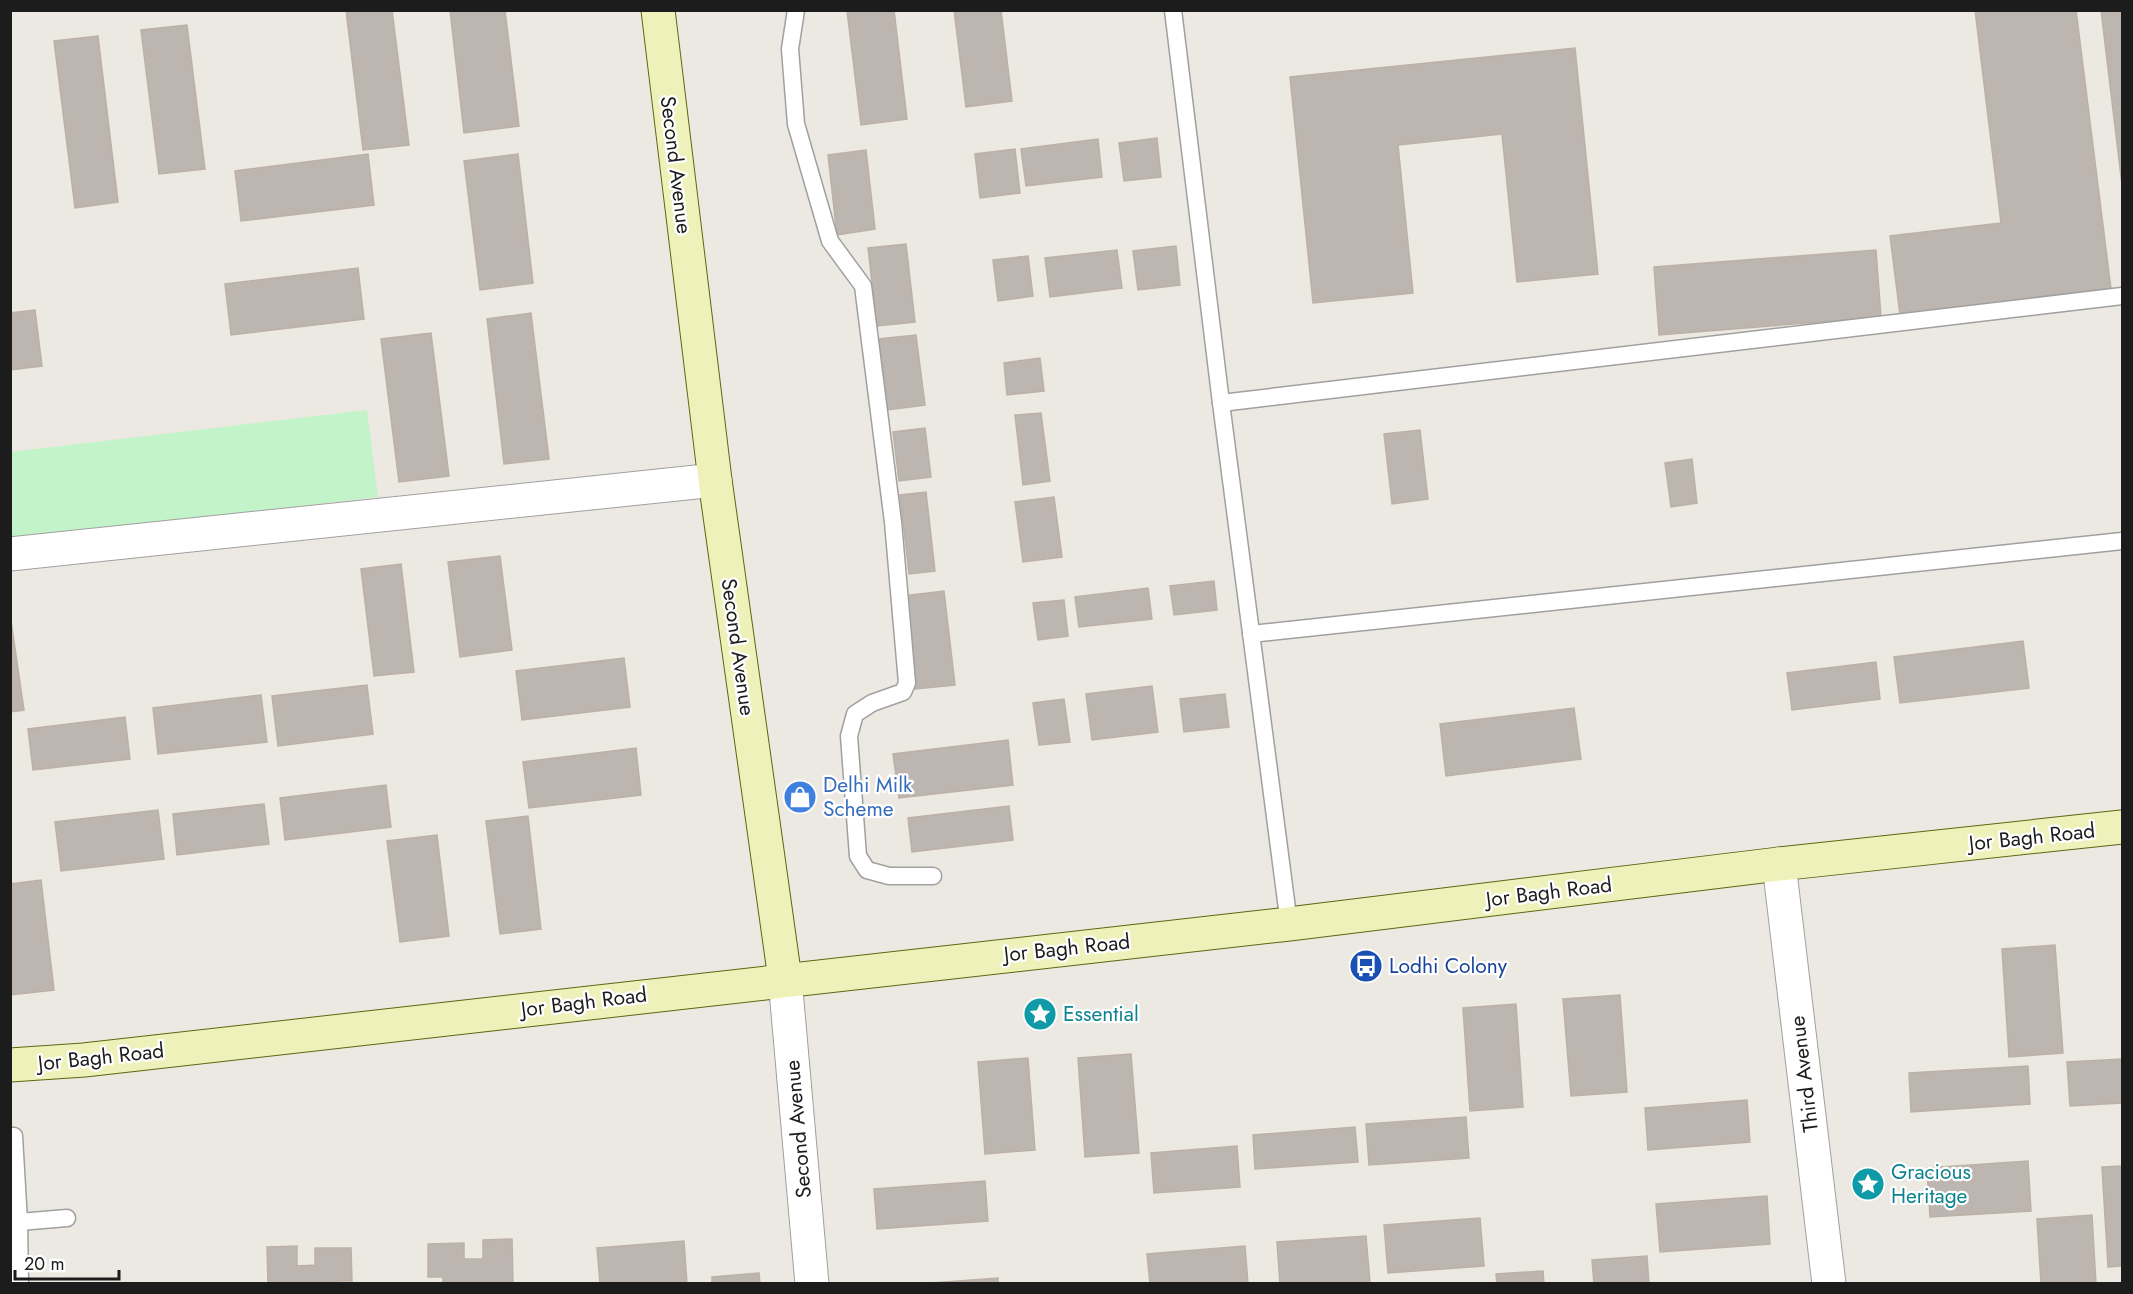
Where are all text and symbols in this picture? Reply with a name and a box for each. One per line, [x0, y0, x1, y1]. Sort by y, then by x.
street label: Second Avenue [653, 94, 699, 236]
street label: Second Avenue [714, 576, 763, 718]
place label: Delhi Milk Scheme [823, 770, 913, 824]
shop icon: Delhi Milk Scheme [782, 779, 818, 815]
street label: Jor Bagh Road [1965, 815, 2096, 859]
street label: Jor Bagh Road [1481, 869, 1614, 915]
street label: Jor Bagh Road [1000, 926, 1131, 970]
bus stop icon: Lodhi Colony [1348, 948, 1384, 984]
place label: Lodhi Colony [1389, 951, 1508, 981]
street label: Jor Bagh Road [516, 979, 649, 1025]
place icon: Essential [1022, 996, 1058, 1032]
place label: Essential [1063, 999, 1139, 1029]
street label: Third Avenue [1782, 1014, 1826, 1134]
street label: Jor Bagh Road [34, 1035, 165, 1079]
street label: Second Avenue [777, 1059, 819, 1199]
place label: Gracious Heritage [1891, 1157, 1971, 1211]
place icon: Gracious Heritage [1850, 1166, 1886, 1202]
scale bar [15, 1243, 118, 1281]
text: 20 m [24, 1251, 64, 1277]

